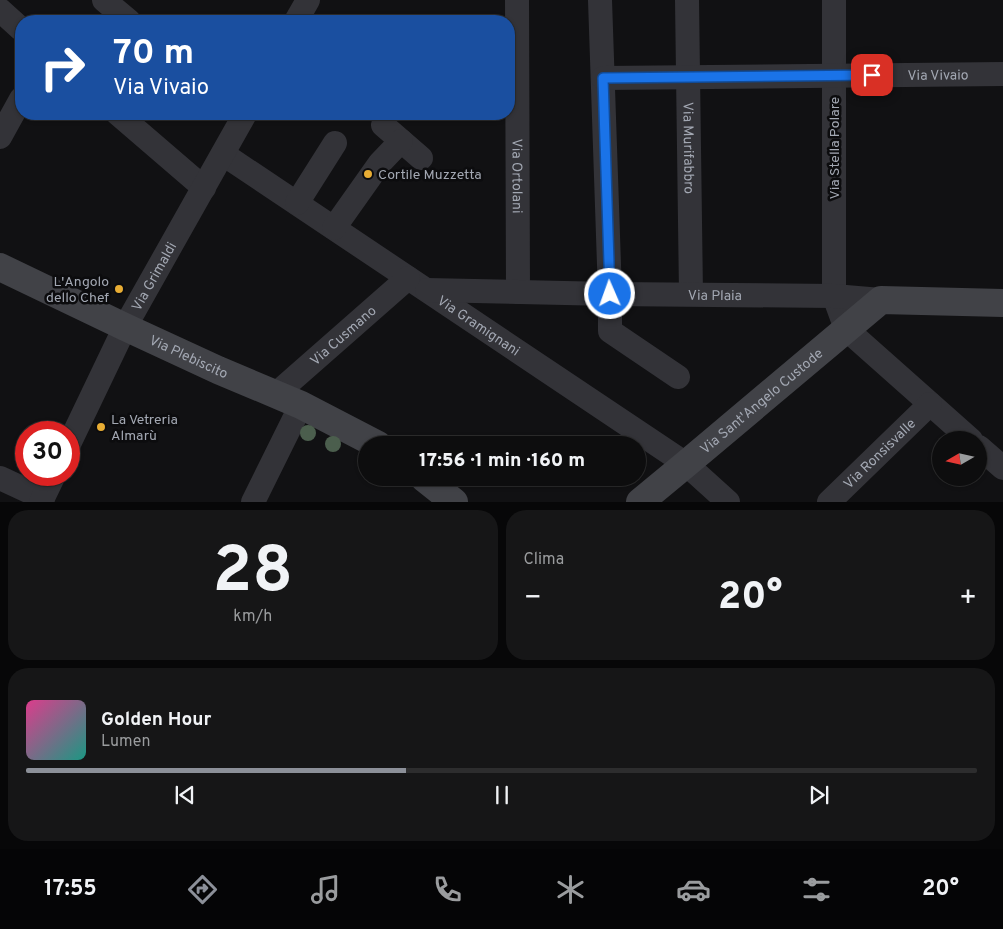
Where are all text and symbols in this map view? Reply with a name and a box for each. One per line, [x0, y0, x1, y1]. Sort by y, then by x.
text: 70 m [113, 32, 194, 76]
icon: right [30, 35, 95, 100]
pin [851, 54, 893, 96]
icon: arrive [858, 61, 886, 89]
street label: Via Vivaio [907, 67, 969, 85]
text: Via Vivaio [113, 75, 209, 102]
street label: Via Stella Polare [827, 97, 844, 199]
street label: Via Murifabbro [678, 102, 697, 194]
street label: Via Ortolani [507, 138, 525, 214]
place label: Cortile Muzzetta [378, 167, 482, 184]
marker: Cortile Muzzetta [362, 168, 374, 180]
street label: Via Grimaldi [129, 240, 181, 314]
position arrow [583, 267, 635, 319]
place label: L'Angolo dello Chef [46, 274, 109, 307]
marker: L'Angolo dello Chef [113, 283, 125, 295]
street label: Via Plaia [688, 288, 742, 305]
street label: Via Gramignani [433, 293, 523, 360]
street label: Via Cusmano [307, 303, 381, 370]
street label: Via Plebiscito [146, 332, 230, 383]
street label: Via Sant'Angelo Custode [697, 345, 827, 458]
place label: La Vetreria Almarù [111, 412, 178, 445]
street label: Via Ronsisvalle [841, 416, 920, 493]
speed limit sign: 30 [15, 421, 80, 486]
marker: La Vetreria Almarù [95, 421, 107, 433]
north arrow [932, 431, 988, 486]
map controls [932, 431, 987, 486]
text: 17:56 · 1 min · 160 m [419, 449, 585, 473]
text: 28 [212, 533, 293, 615]
text: Clima [524, 550, 564, 570]
text: 20° [718, 574, 782, 623]
text: − [524, 581, 542, 617]
text: + [959, 581, 977, 617]
text: km/h [233, 607, 272, 627]
text: Golden Hour [101, 708, 212, 732]
text: Lumen [101, 732, 151, 752]
icon: previous [171, 781, 199, 809]
icon: pause [488, 781, 516, 809]
icon: next [805, 781, 833, 809]
icon: directions [185, 872, 220, 907]
icon: music [308, 872, 343, 907]
icon: phone [430, 872, 465, 907]
icon: climate [553, 872, 588, 907]
icon: car [676, 872, 711, 907]
icon: filters [799, 872, 834, 907]
text: 17:55 [44, 876, 97, 903]
text: 20° [922, 876, 959, 903]

